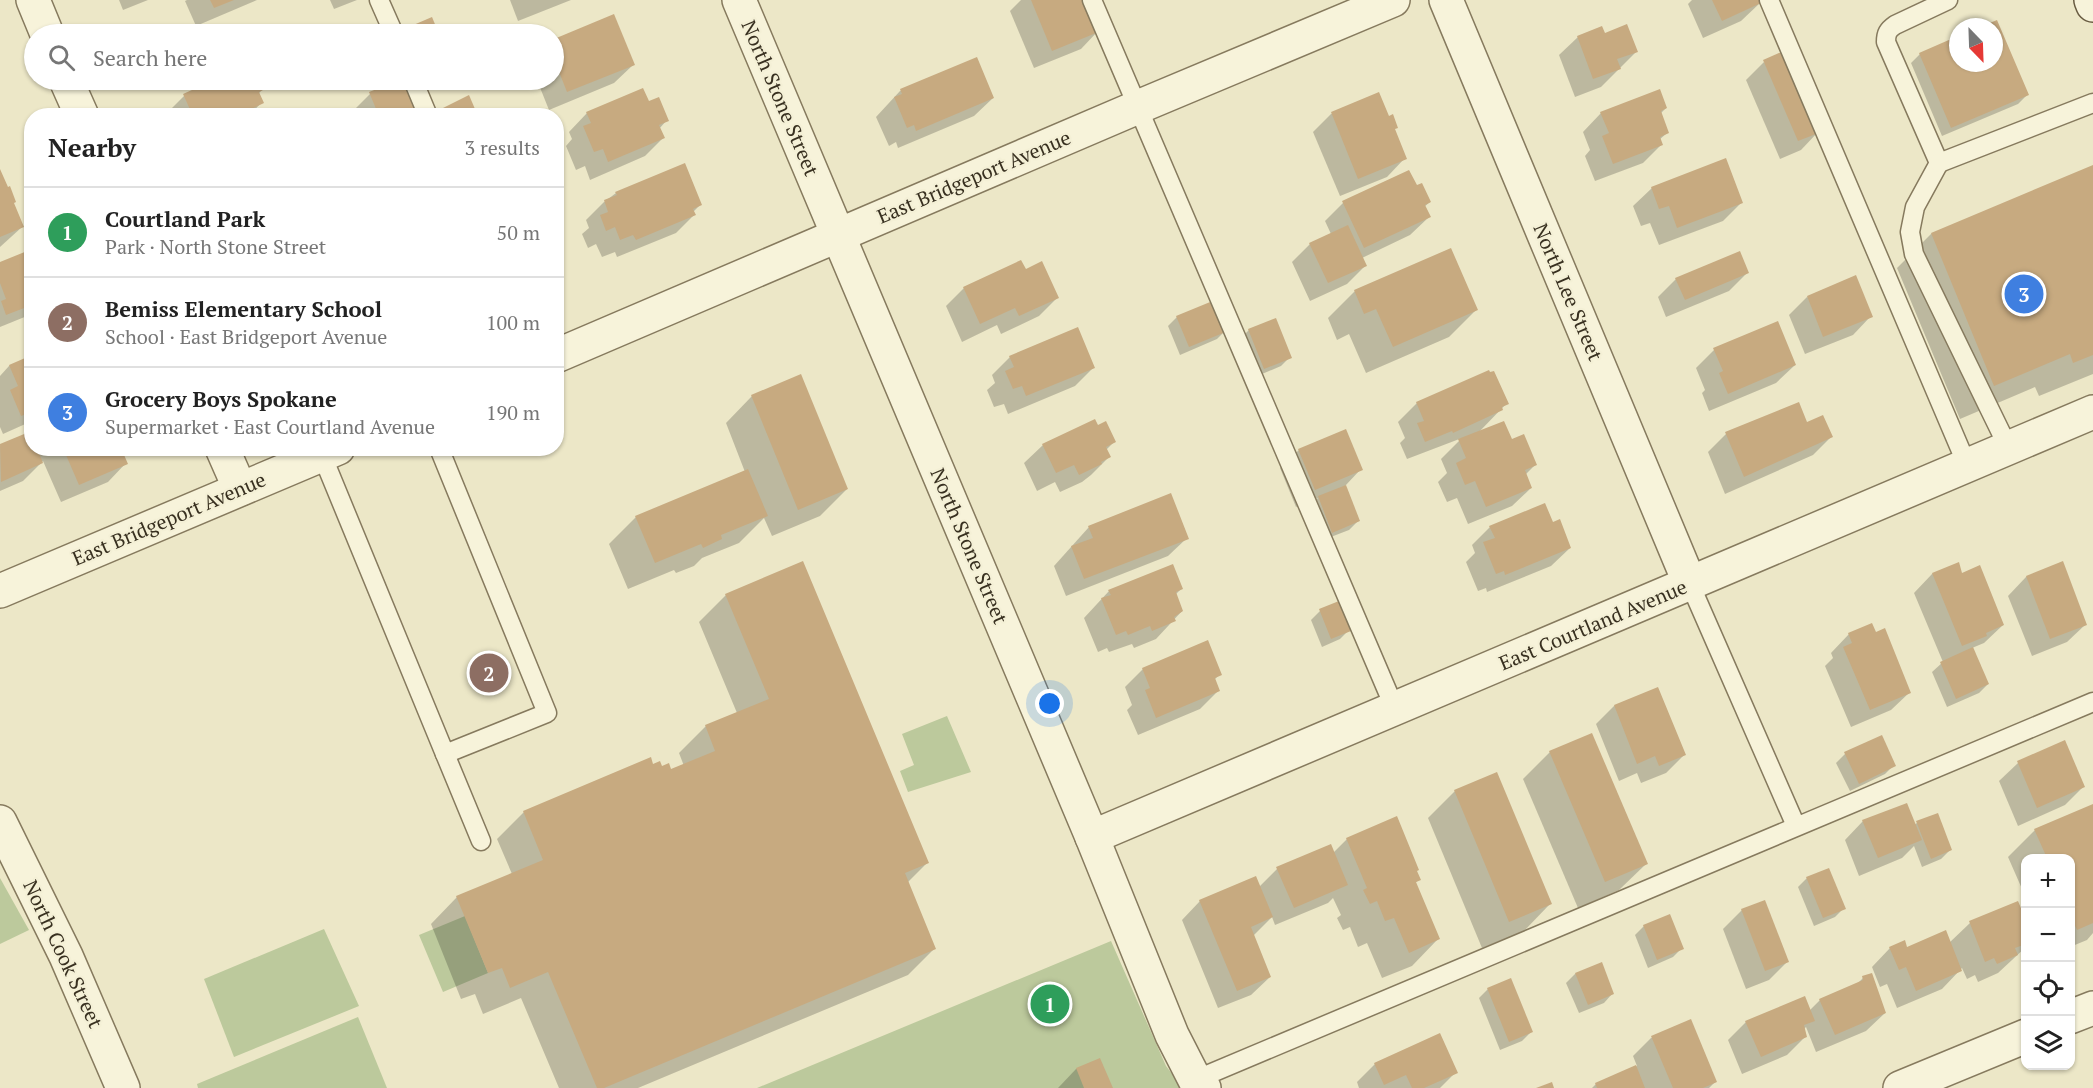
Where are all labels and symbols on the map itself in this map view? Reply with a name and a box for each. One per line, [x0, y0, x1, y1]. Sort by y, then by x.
street label: North Stone Street [735, 16, 826, 180]
north arrow [1949, 18, 2003, 72]
street label: East Bridgeport Avenue [873, 124, 1075, 230]
street label: North Lee Street [1527, 219, 1610, 365]
pin: 3 [2004, 272, 2044, 316]
street label: North Stone Street [924, 464, 1015, 628]
street label: East Bridgeport Avenue [68, 466, 270, 572]
street label: East Courtland Avenue [1495, 573, 1691, 676]
pin: 2 [470, 650, 508, 696]
your location [1035, 689, 1064, 718]
street label: North Cook Street [17, 875, 110, 1033]
pin: 1 [1030, 982, 1070, 1026]

